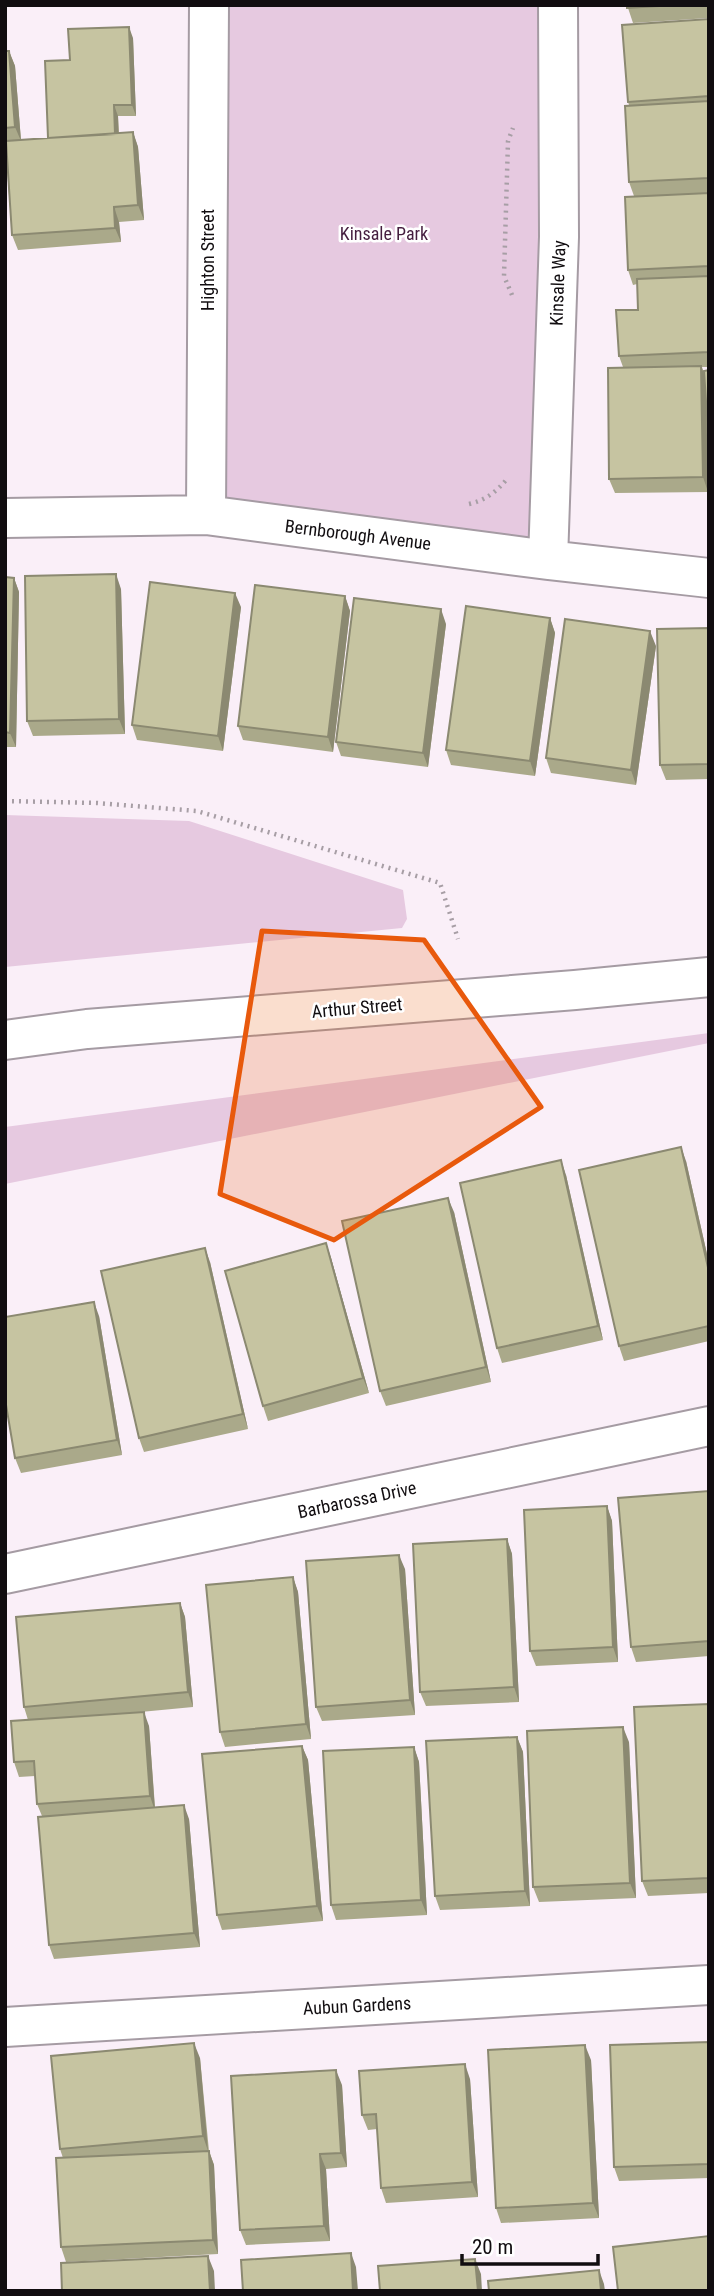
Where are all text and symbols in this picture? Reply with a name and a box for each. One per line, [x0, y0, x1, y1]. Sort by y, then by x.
street label: Highton Street [197, 209, 218, 311]
park label: Kinsale Park [340, 223, 428, 244]
street label: Kinsale Way [546, 239, 570, 326]
street label: Bernborough Avenue [284, 515, 432, 554]
street label: Arthur Street [311, 993, 403, 1022]
street label: Barbarossa Drive [296, 1477, 418, 1522]
street label: Aubun Gardens [302, 1992, 412, 2019]
scale bar [462, 2222, 598, 2266]
text: 20 m [472, 2235, 513, 2259]

